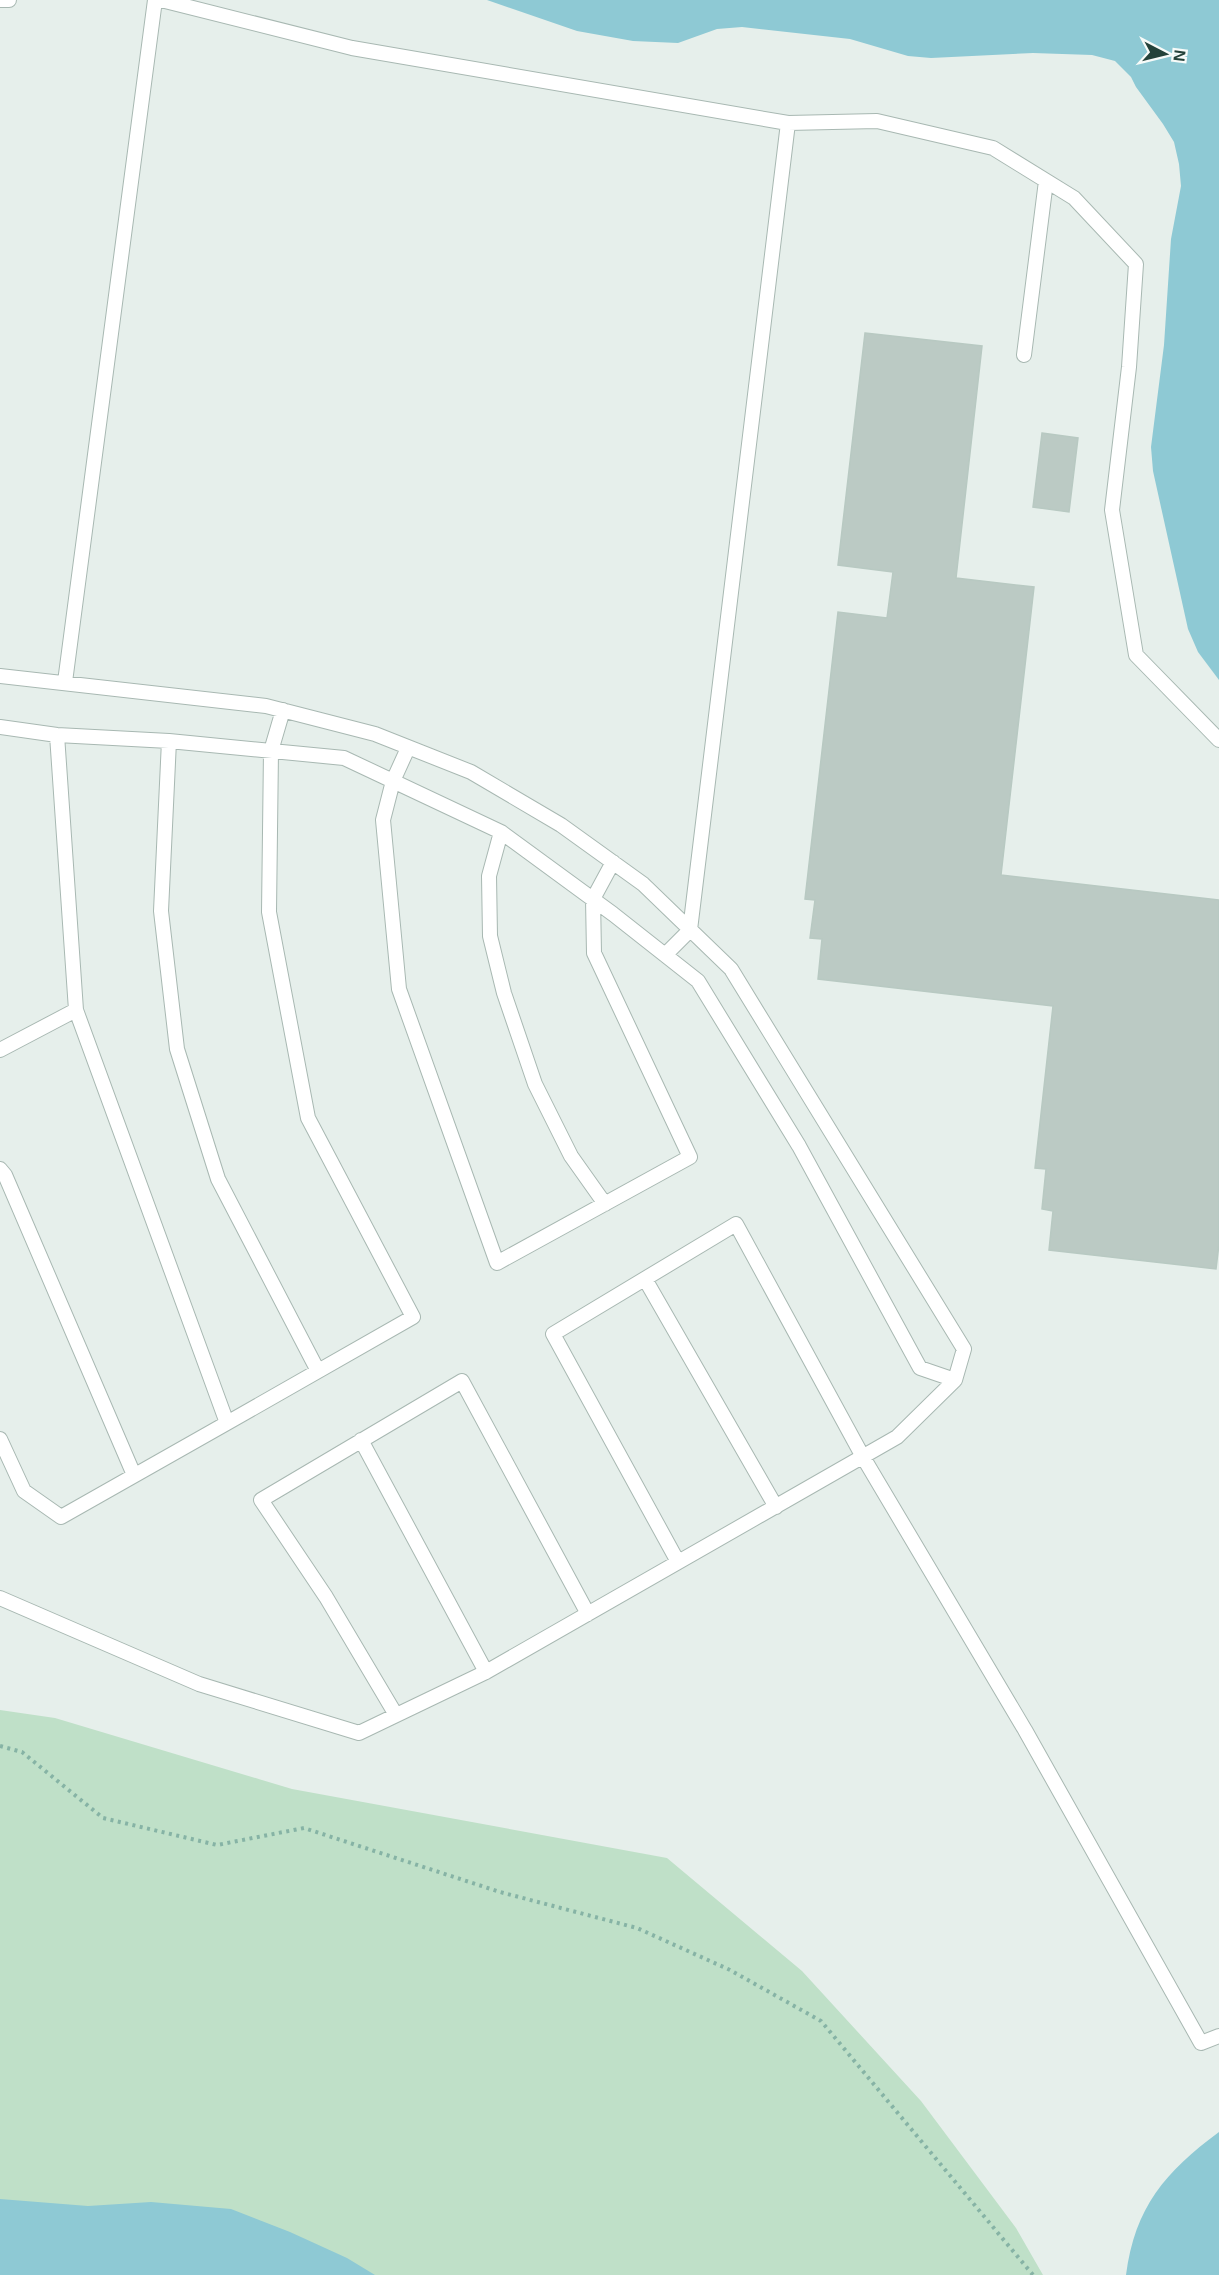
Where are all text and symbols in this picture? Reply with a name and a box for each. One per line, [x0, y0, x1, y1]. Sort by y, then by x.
north arrow [1135, 24, 1195, 84]
text: N [1170, 49, 1189, 63]

